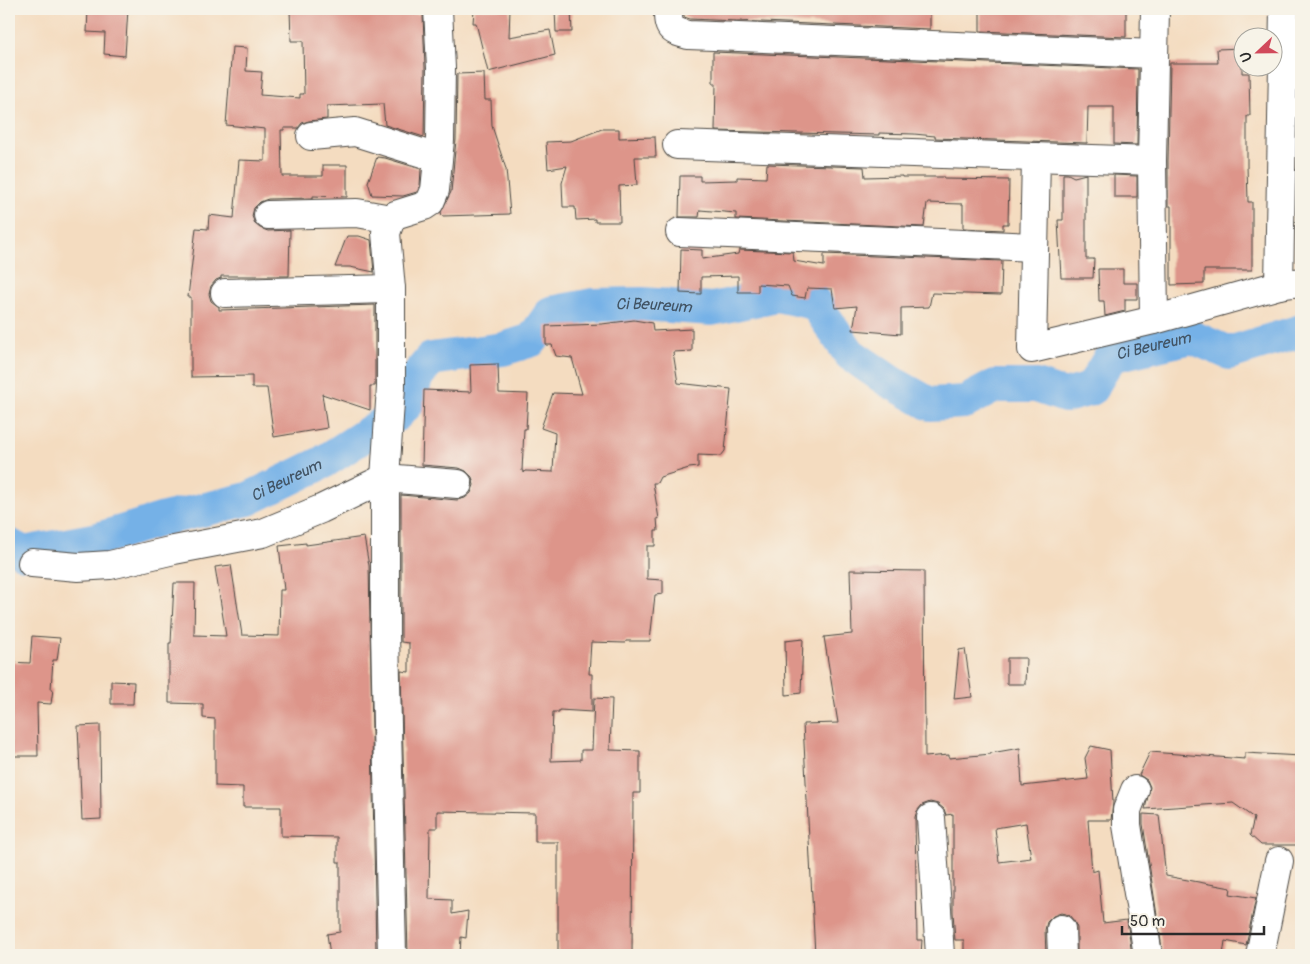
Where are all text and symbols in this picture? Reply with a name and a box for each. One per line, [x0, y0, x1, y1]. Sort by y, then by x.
north arrow [1232, 28, 1282, 78]
text: U [1237, 49, 1256, 64]
water label: Ci Beureum [615, 294, 693, 318]
water label: Ci Beureum [1114, 327, 1194, 365]
water label: Ci Beureum [247, 454, 326, 506]
scale bar [1122, 904, 1265, 936]
text: 50 m [1130, 912, 1165, 931]

